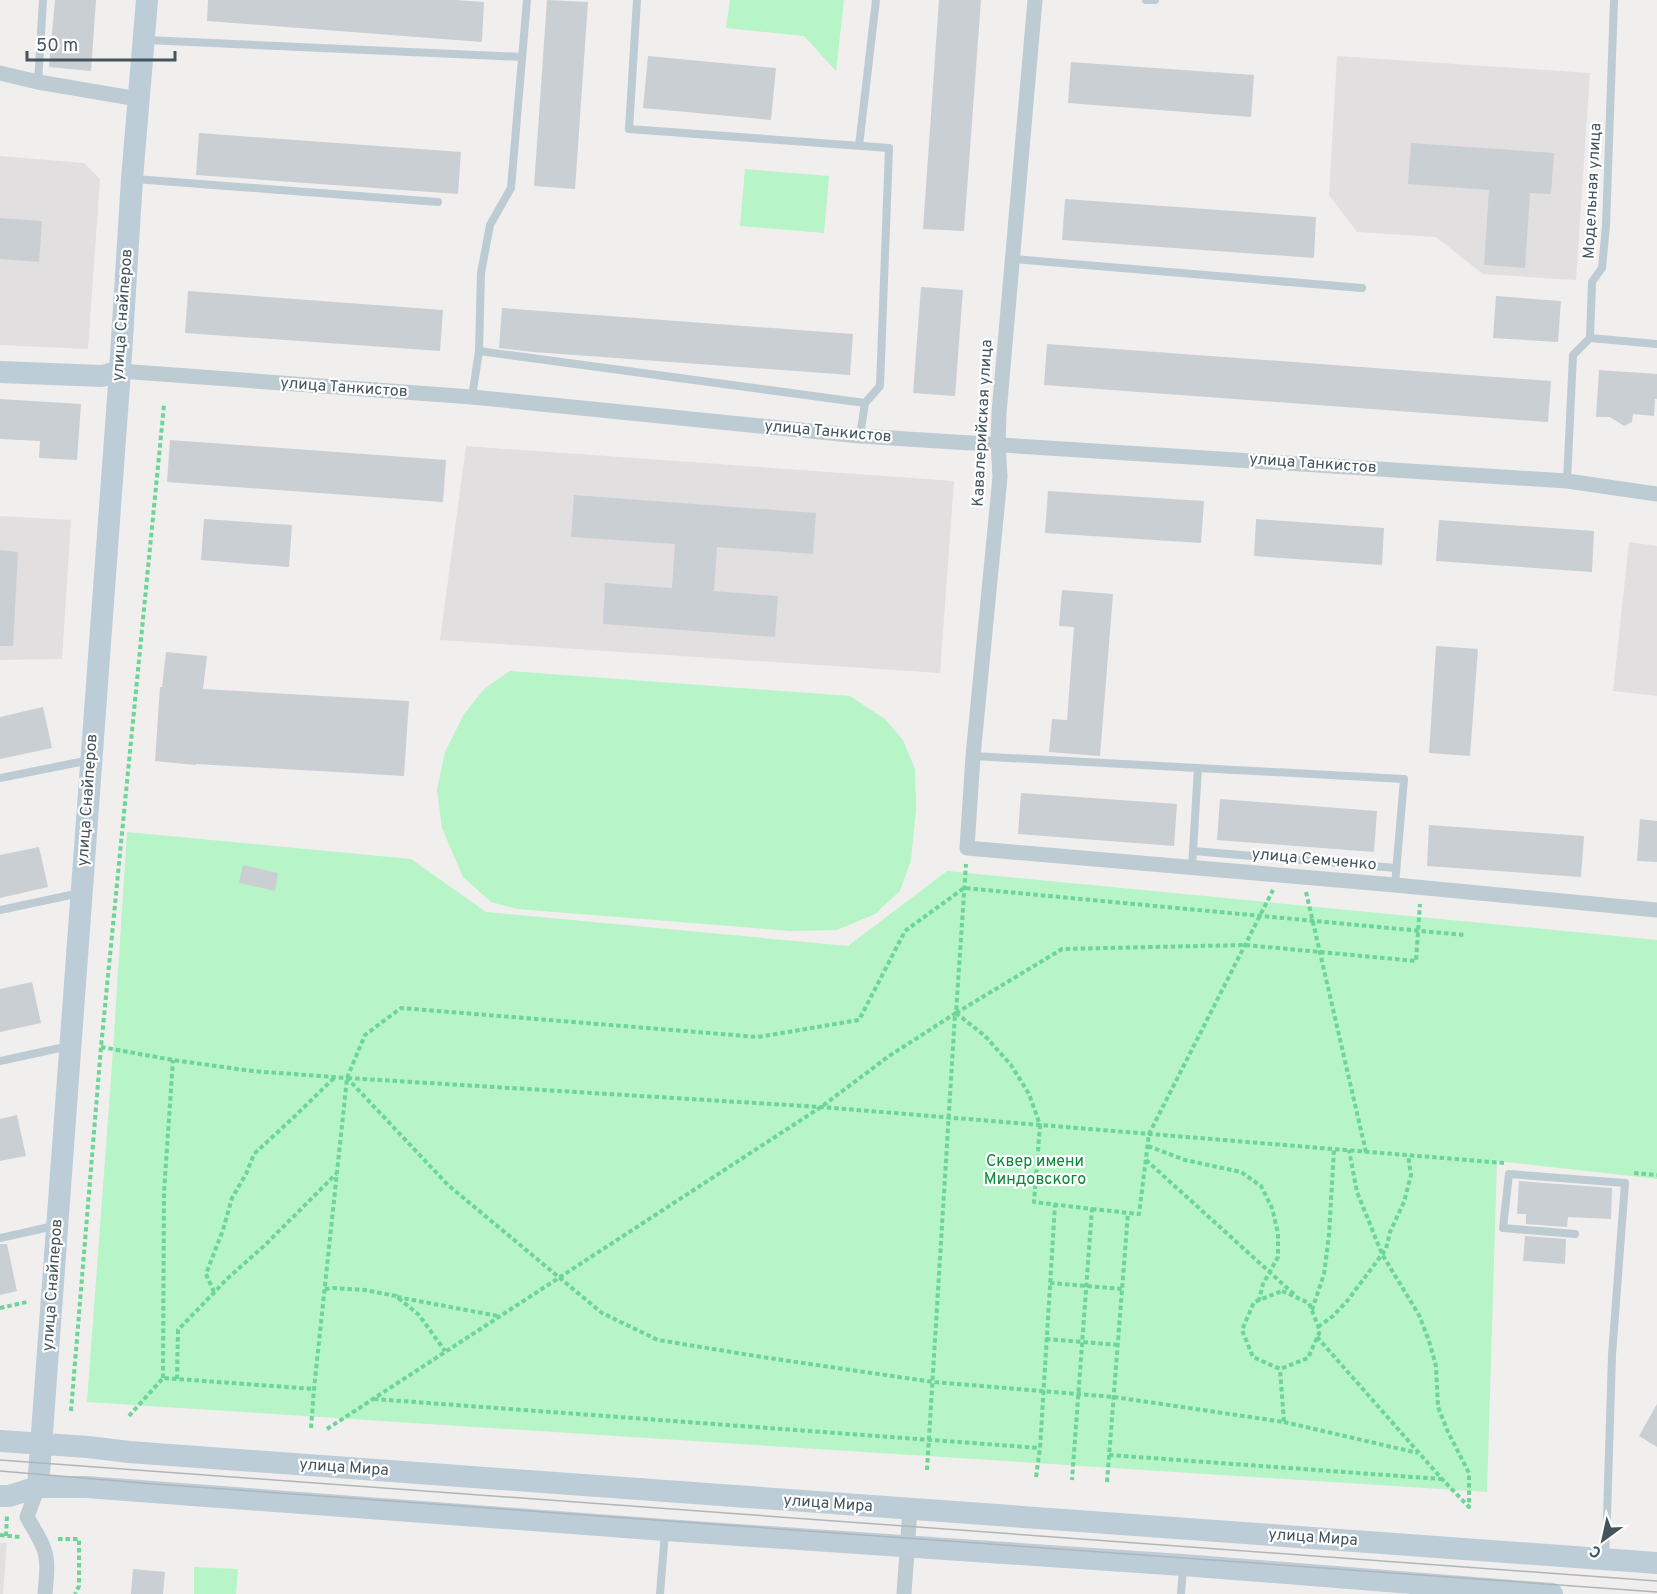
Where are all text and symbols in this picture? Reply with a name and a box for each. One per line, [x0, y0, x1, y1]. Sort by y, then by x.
scale bar [27, 24, 176, 62]
text: 50 m [36, 35, 78, 58]
street label: Модельная улица [1579, 122, 1607, 260]
street label: улица Снайперов [108, 248, 138, 382]
street label: Кавалерийская улица [969, 339, 997, 507]
street label: улица Танкистов [280, 374, 408, 402]
street label: улица Танкистов [764, 416, 892, 448]
street label: улица Танкистов [1249, 450, 1377, 478]
street label: улица Снайперов [73, 733, 103, 867]
street label: улица Семченко [1251, 845, 1377, 875]
park label: Сквер имени Миндовского [984, 1152, 1086, 1190]
street label: улица Снайперов [38, 1218, 68, 1352]
street label: улица Мира [299, 1455, 389, 1481]
street label: улица Мира [783, 1491, 873, 1517]
north arrow [1573, 1510, 1633, 1570]
street label: улица Мира [1268, 1525, 1358, 1551]
text: С [1586, 1540, 1606, 1562]

